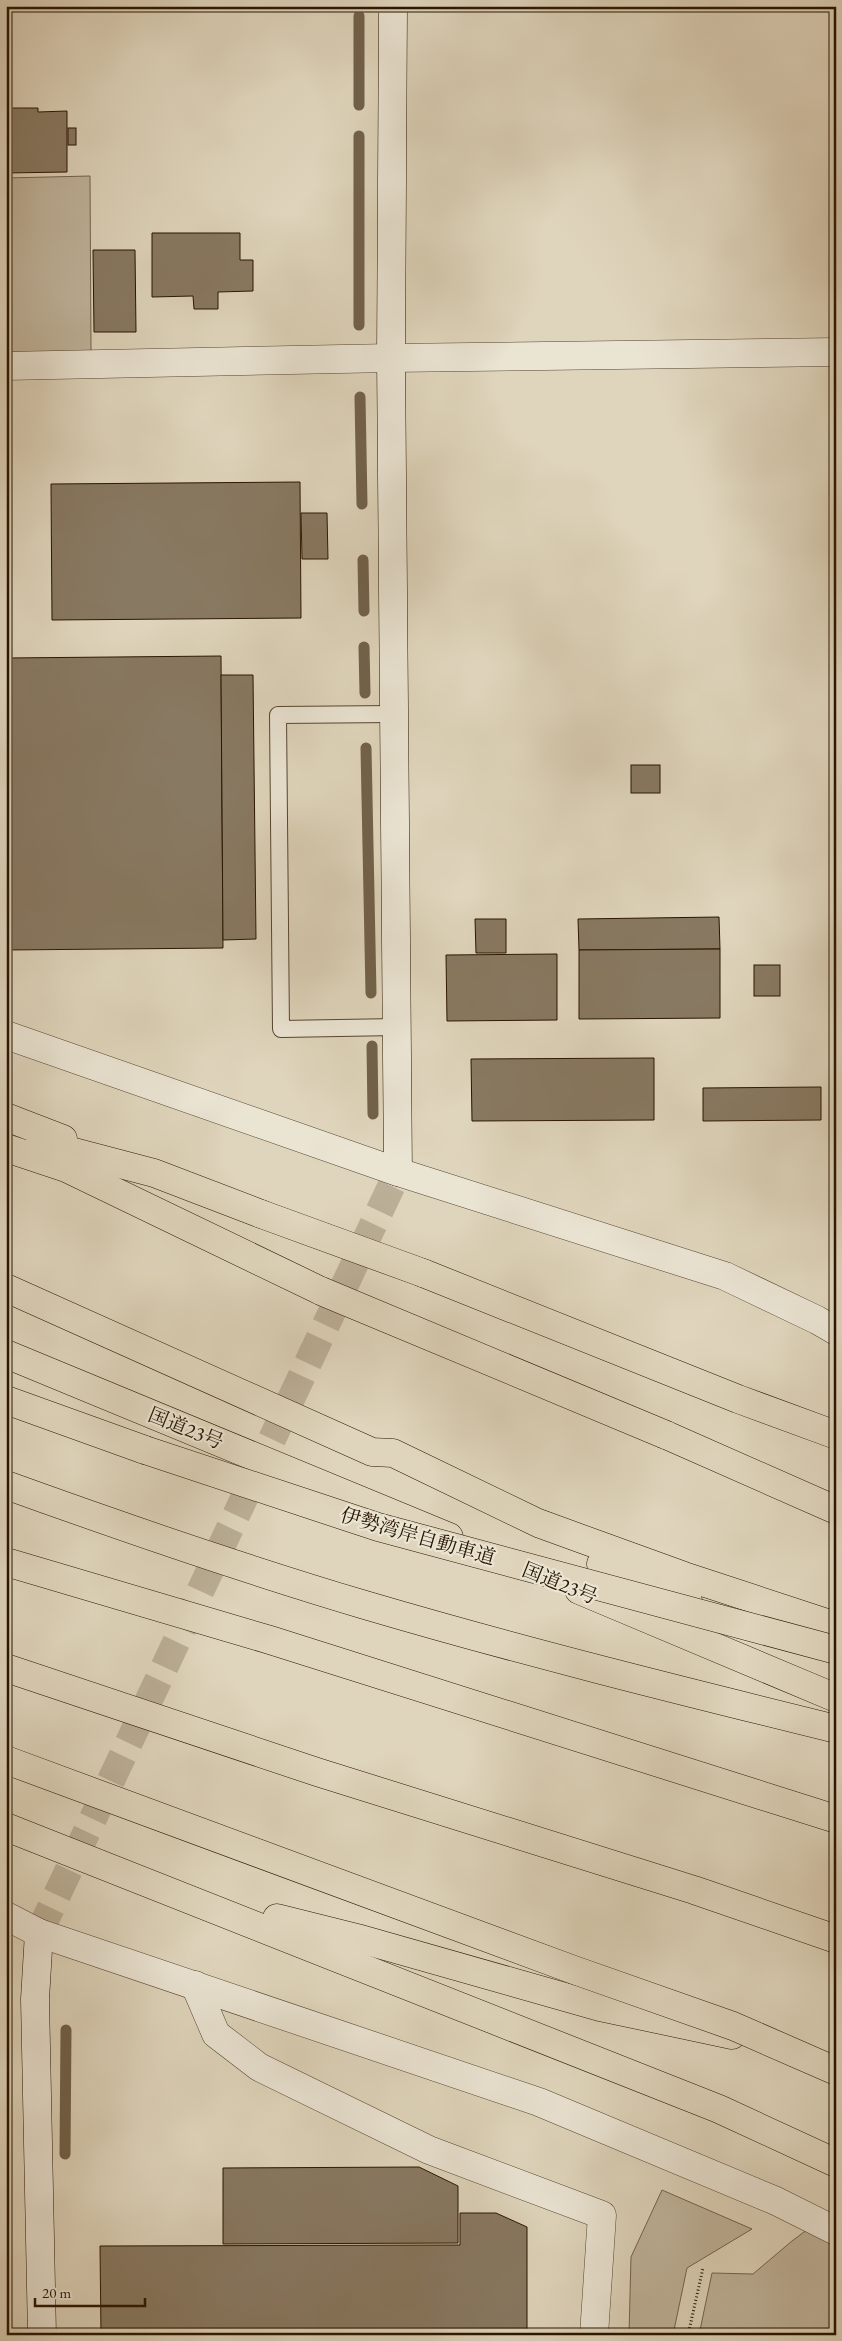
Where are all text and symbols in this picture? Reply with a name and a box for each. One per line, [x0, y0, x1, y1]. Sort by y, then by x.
street label: 国道23号 [144, 1401, 228, 1455]
street label: 伊勢湾岸自動車道 [338, 1501, 498, 1571]
street label: 国道23号 [518, 1556, 602, 1610]
scale bar [35, 2276, 145, 2308]
text: 20 m [42, 2283, 71, 2302]

